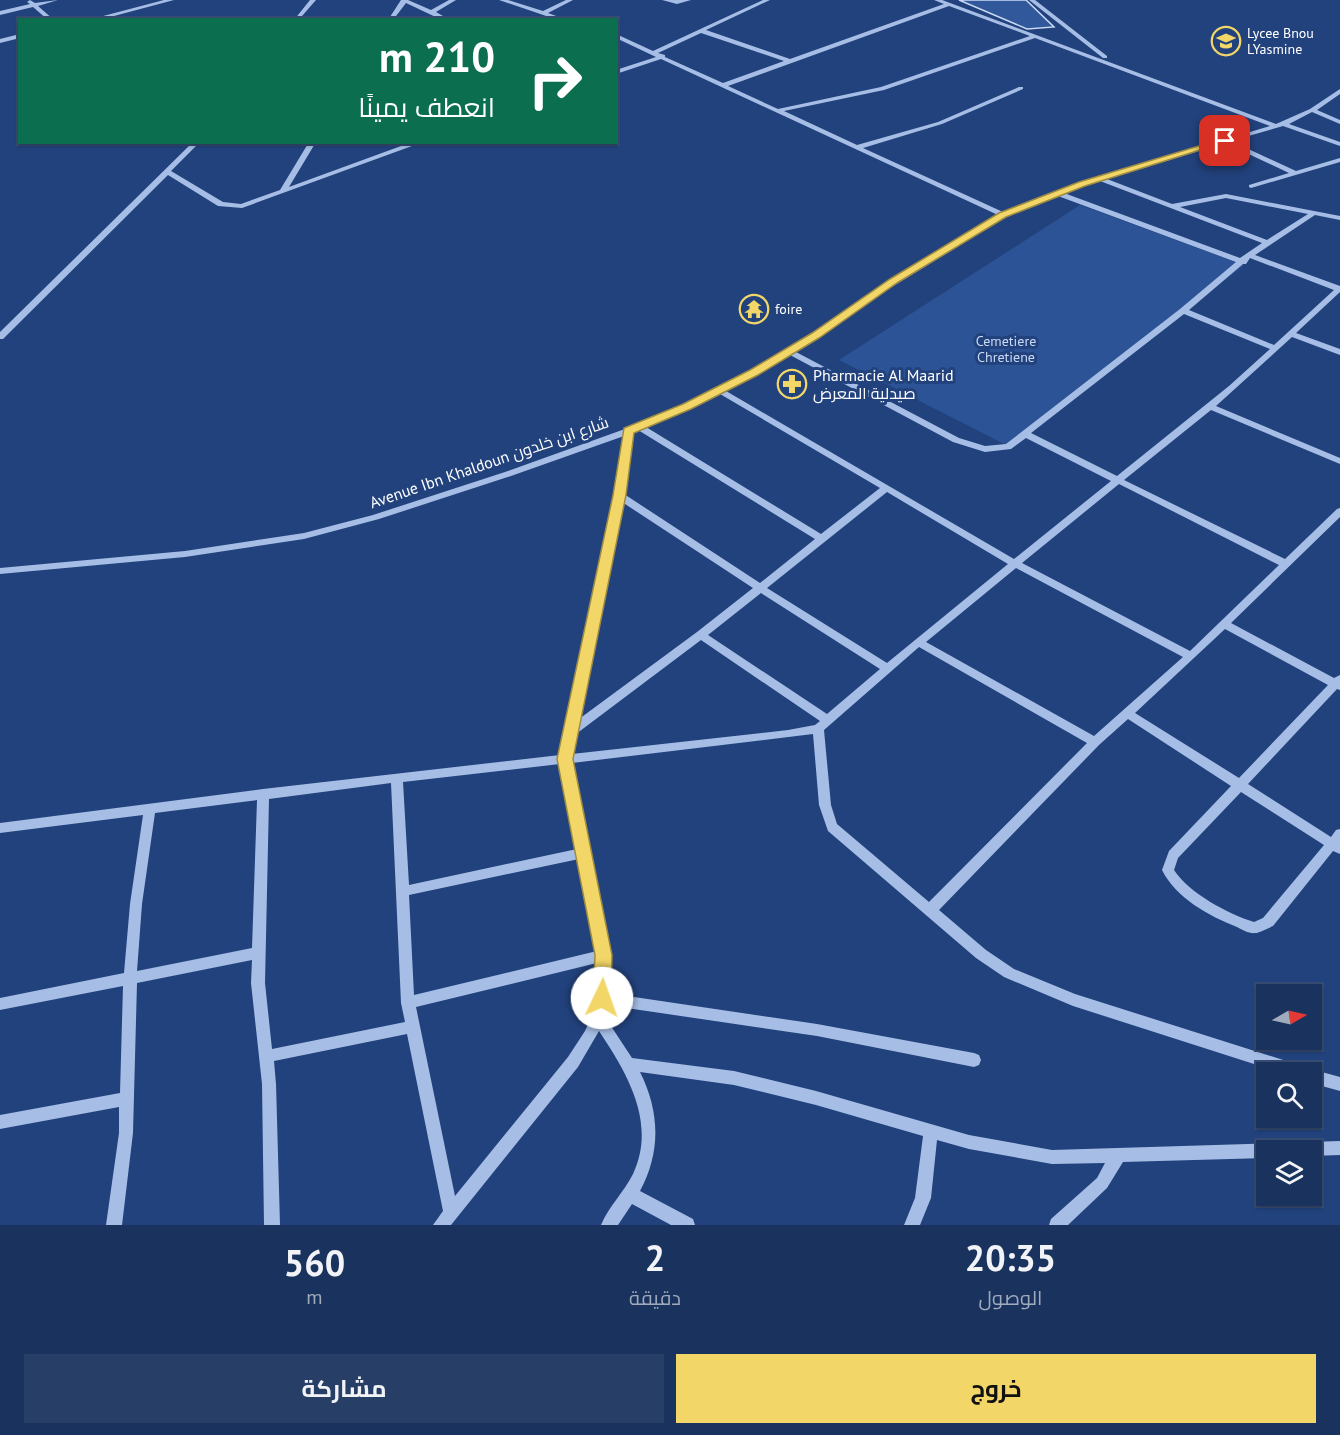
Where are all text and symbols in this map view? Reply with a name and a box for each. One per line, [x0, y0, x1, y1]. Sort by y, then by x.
place label: Lycee Bnou LYasmine [1247, 24, 1314, 58]
school or university icon: Lycee Bnou LYasmine [1210, 25, 1242, 57]
text: 210 m [379, 29, 495, 84]
icon: right [516, 42, 594, 120]
text: انعطف يمينًا [358, 90, 495, 124]
pin [1199, 115, 1250, 166]
icon: arrive [1208, 124, 1241, 157]
temple icon: foire [738, 293, 770, 325]
place label: foire [775, 300, 802, 318]
park label: Cemetiere Chretiene [976, 332, 1036, 366]
place label: Pharmacie Al Maarid صيدلية المعرض [813, 365, 954, 404]
pharmacy icon: Pharmacie Al Maarid صيدلية المعرض [776, 368, 808, 400]
street label: Avenue Ibn Khaldoun شارع ابن خلدون [367, 412, 612, 514]
position arrow [570, 966, 634, 1030]
north arrow [1256, 984, 1322, 1050]
map controls [1256, 984, 1322, 1206]
button: search [1256, 1062, 1322, 1128]
button: layers [1256, 1140, 1322, 1206]
text: 2 [645, 1234, 665, 1281]
text: 20:35 [965, 1234, 1056, 1281]
text: 560 [284, 1239, 345, 1286]
text: m [306, 1284, 323, 1310]
text: دقيقة [629, 1285, 681, 1311]
text: الوصول [979, 1285, 1042, 1311]
button: مشاركة [24, 1354, 664, 1423]
button: خروج [676, 1354, 1316, 1423]

